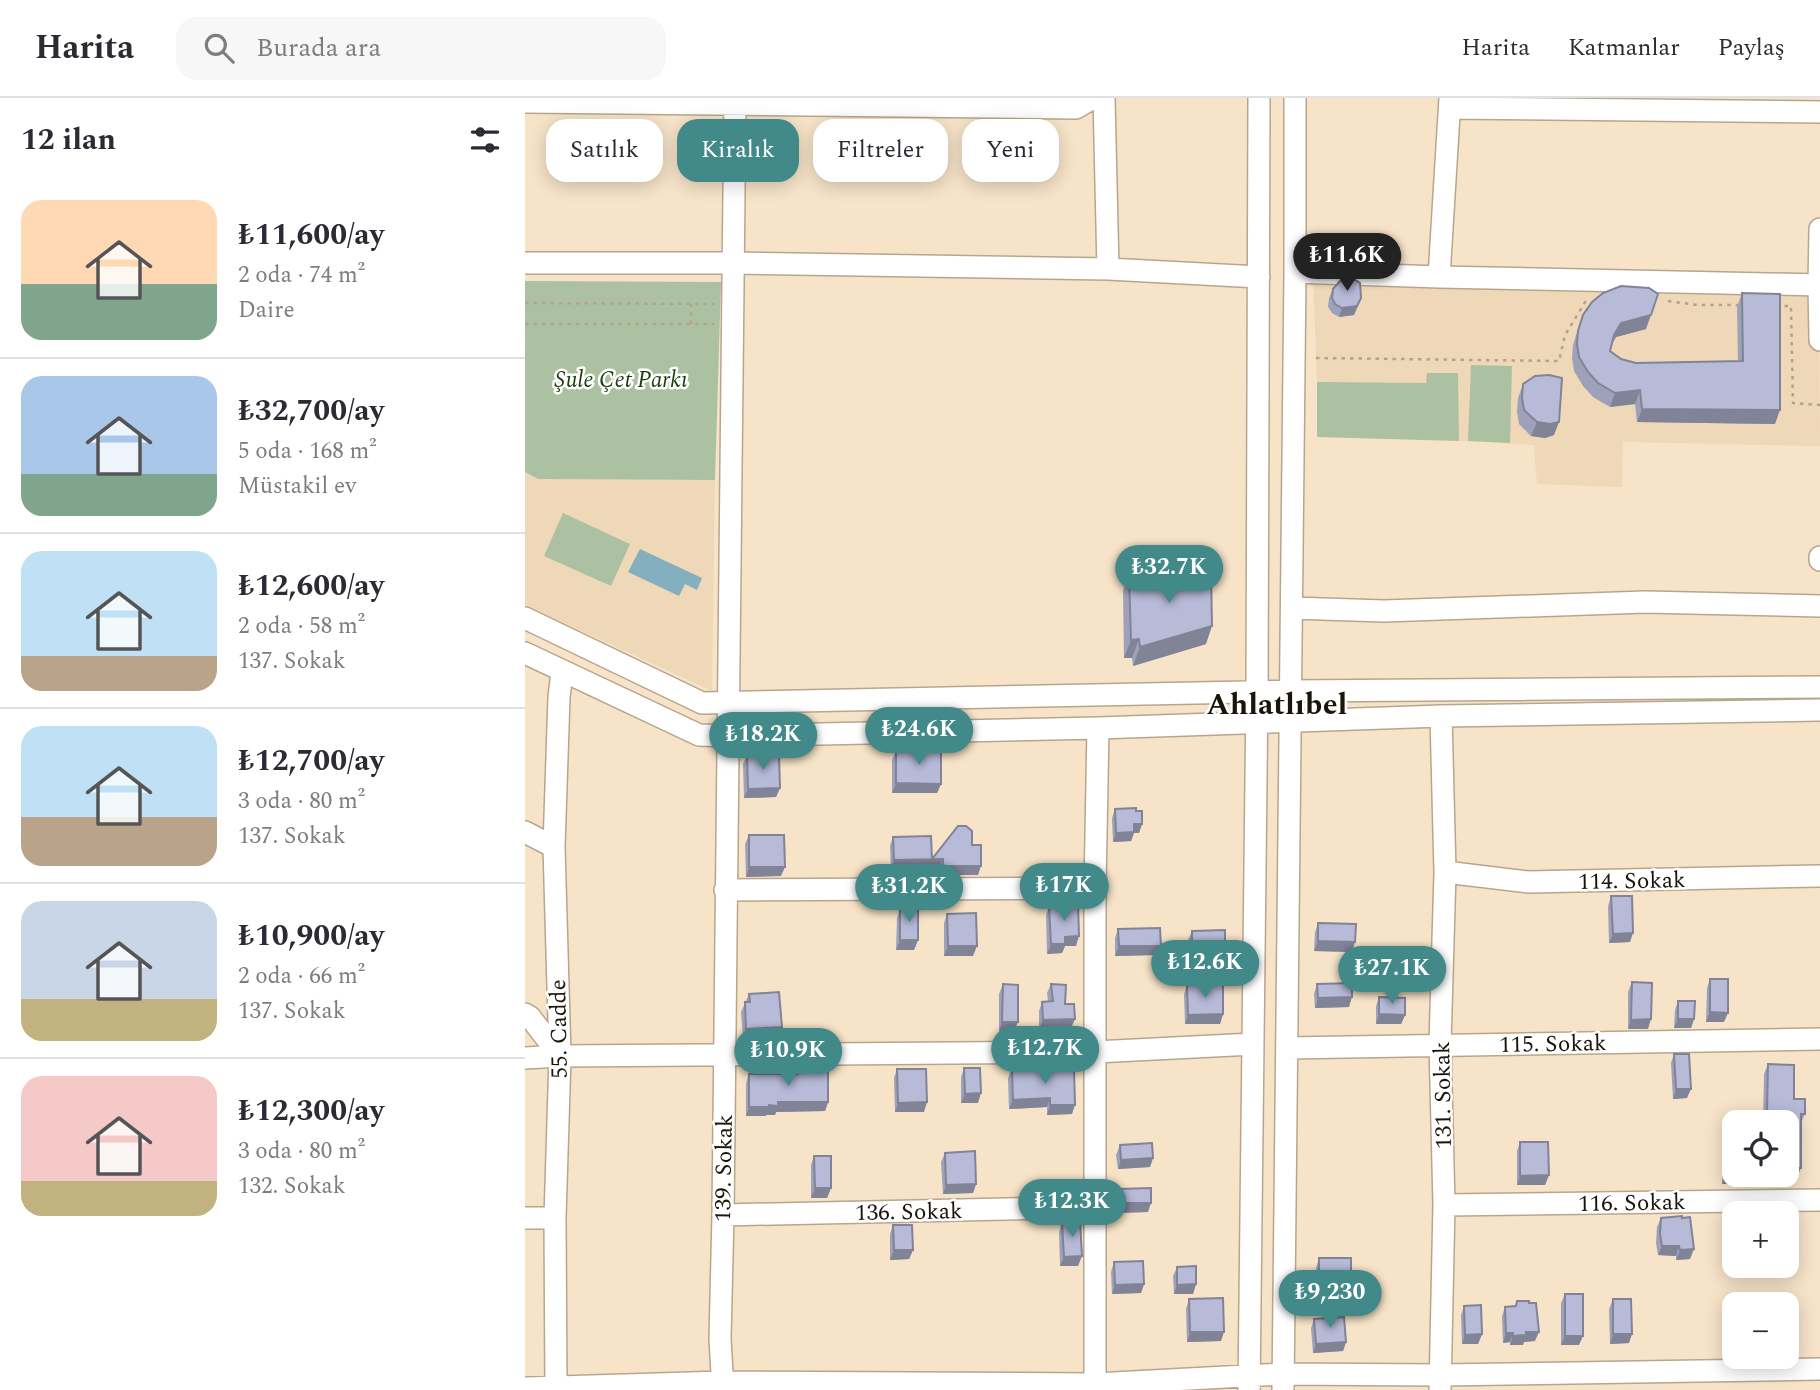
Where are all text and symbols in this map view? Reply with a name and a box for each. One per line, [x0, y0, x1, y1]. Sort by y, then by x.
search box [176, 17, 666, 80]
text: Harita [35, 23, 134, 73]
text: Burada ara [256, 28, 381, 68]
icon: search [200, 29, 238, 67]
text: Harita [1462, 30, 1530, 66]
text: Katmanlar [1568, 30, 1680, 66]
text: Paylaş [1718, 30, 1785, 66]
text: 12 ilan [21, 117, 116, 163]
chip: Satılık [546, 119, 663, 182]
chip: Kiralık [677, 119, 799, 182]
chip: Filtreler [813, 119, 948, 182]
chip: Yeni [962, 119, 1059, 182]
icon: filters [466, 121, 504, 159]
text: ₺11,600/ay [238, 212, 384, 258]
icon: home [77, 228, 161, 312]
pin: ₺11.6K [1290, 234, 1404, 293]
text: ₺11.6K [1309, 238, 1385, 273]
text: 2 oda · 74 m² [238, 258, 365, 293]
text: Daire [238, 293, 295, 328]
park label: Şule Çet Parkı [554, 363, 688, 398]
text: ₺32,700/ay [238, 388, 384, 434]
icon: home [77, 404, 161, 488]
text: 5 oda · 168 m² [238, 434, 376, 469]
text: Müstakil ev [238, 469, 356, 504]
pin: ₺32.7K [1112, 546, 1226, 605]
text: ₺32.7K [1131, 550, 1207, 585]
text: ₺12,600/ay [238, 563, 384, 609]
icon: home [77, 579, 161, 663]
text: 2 oda · 58 m² [238, 609, 365, 644]
text: 137. Sokak [238, 644, 346, 679]
district label: Ahlatlıbel [1207, 682, 1347, 728]
pin: ₺24.6K [862, 708, 976, 767]
pin: ₺18.2K [706, 712, 820, 772]
text: ₺24.6K [881, 712, 957, 747]
text: ₺18.2K [725, 717, 801, 752]
text: ₺12,700/ay [238, 738, 384, 784]
icon: home [77, 754, 161, 838]
text: 3 oda · 80 m² [238, 784, 365, 819]
text: 137. Sokak [238, 819, 346, 854]
street label: 114. Sokak [1578, 863, 1686, 900]
pin: ₺31.2K [852, 864, 966, 924]
pin: ₺17K [1023, 864, 1105, 923]
text: ₺17K [1036, 868, 1092, 903]
text: ₺31.2K [871, 869, 947, 904]
text: ₺10,900/ay [238, 913, 384, 959]
icon: home [77, 929, 161, 1013]
pin: ₺12.6K [1148, 940, 1262, 1000]
text: ₺12.6K [1167, 945, 1243, 980]
pin: ₺27.1K [1335, 946, 1449, 1006]
text: ₺27.1K [1354, 951, 1430, 986]
text: 2 oda · 66 m² [238, 959, 365, 994]
street label: 55. Cadde [541, 979, 578, 1079]
text: 137. Sokak [238, 994, 346, 1029]
pin: ₺12.7K [988, 1026, 1102, 1086]
street label: 115. Sokak [1499, 1026, 1607, 1063]
pin: ₺10.9K [731, 1028, 845, 1088]
text: ₺12.7K [1007, 1031, 1083, 1066]
text: ₺10.9K [750, 1033, 826, 1068]
street label: 131. Sokak [1425, 1041, 1462, 1149]
text: ₺12,300/ay [238, 1088, 384, 1134]
icon: home [77, 1104, 161, 1188]
map controls [1722, 1110, 1799, 1369]
button: locate [1722, 1110, 1799, 1187]
street label: 139. Sokak [706, 1114, 743, 1222]
text: 3 oda · 80 m² [238, 1134, 365, 1169]
text: 132. Sokak [238, 1169, 346, 1204]
pin: ₺12.3K [1015, 1180, 1129, 1239]
text: ₺12.3K [1034, 1184, 1110, 1219]
street label: 116. Sokak [1578, 1185, 1686, 1222]
street label: 136. Sokak [855, 1194, 963, 1231]
button: + [1722, 1201, 1799, 1278]
pin: ₺9,230 [1273, 1270, 1387, 1330]
text: ₺9,230 [1295, 1275, 1365, 1310]
button: − [1722, 1292, 1799, 1369]

